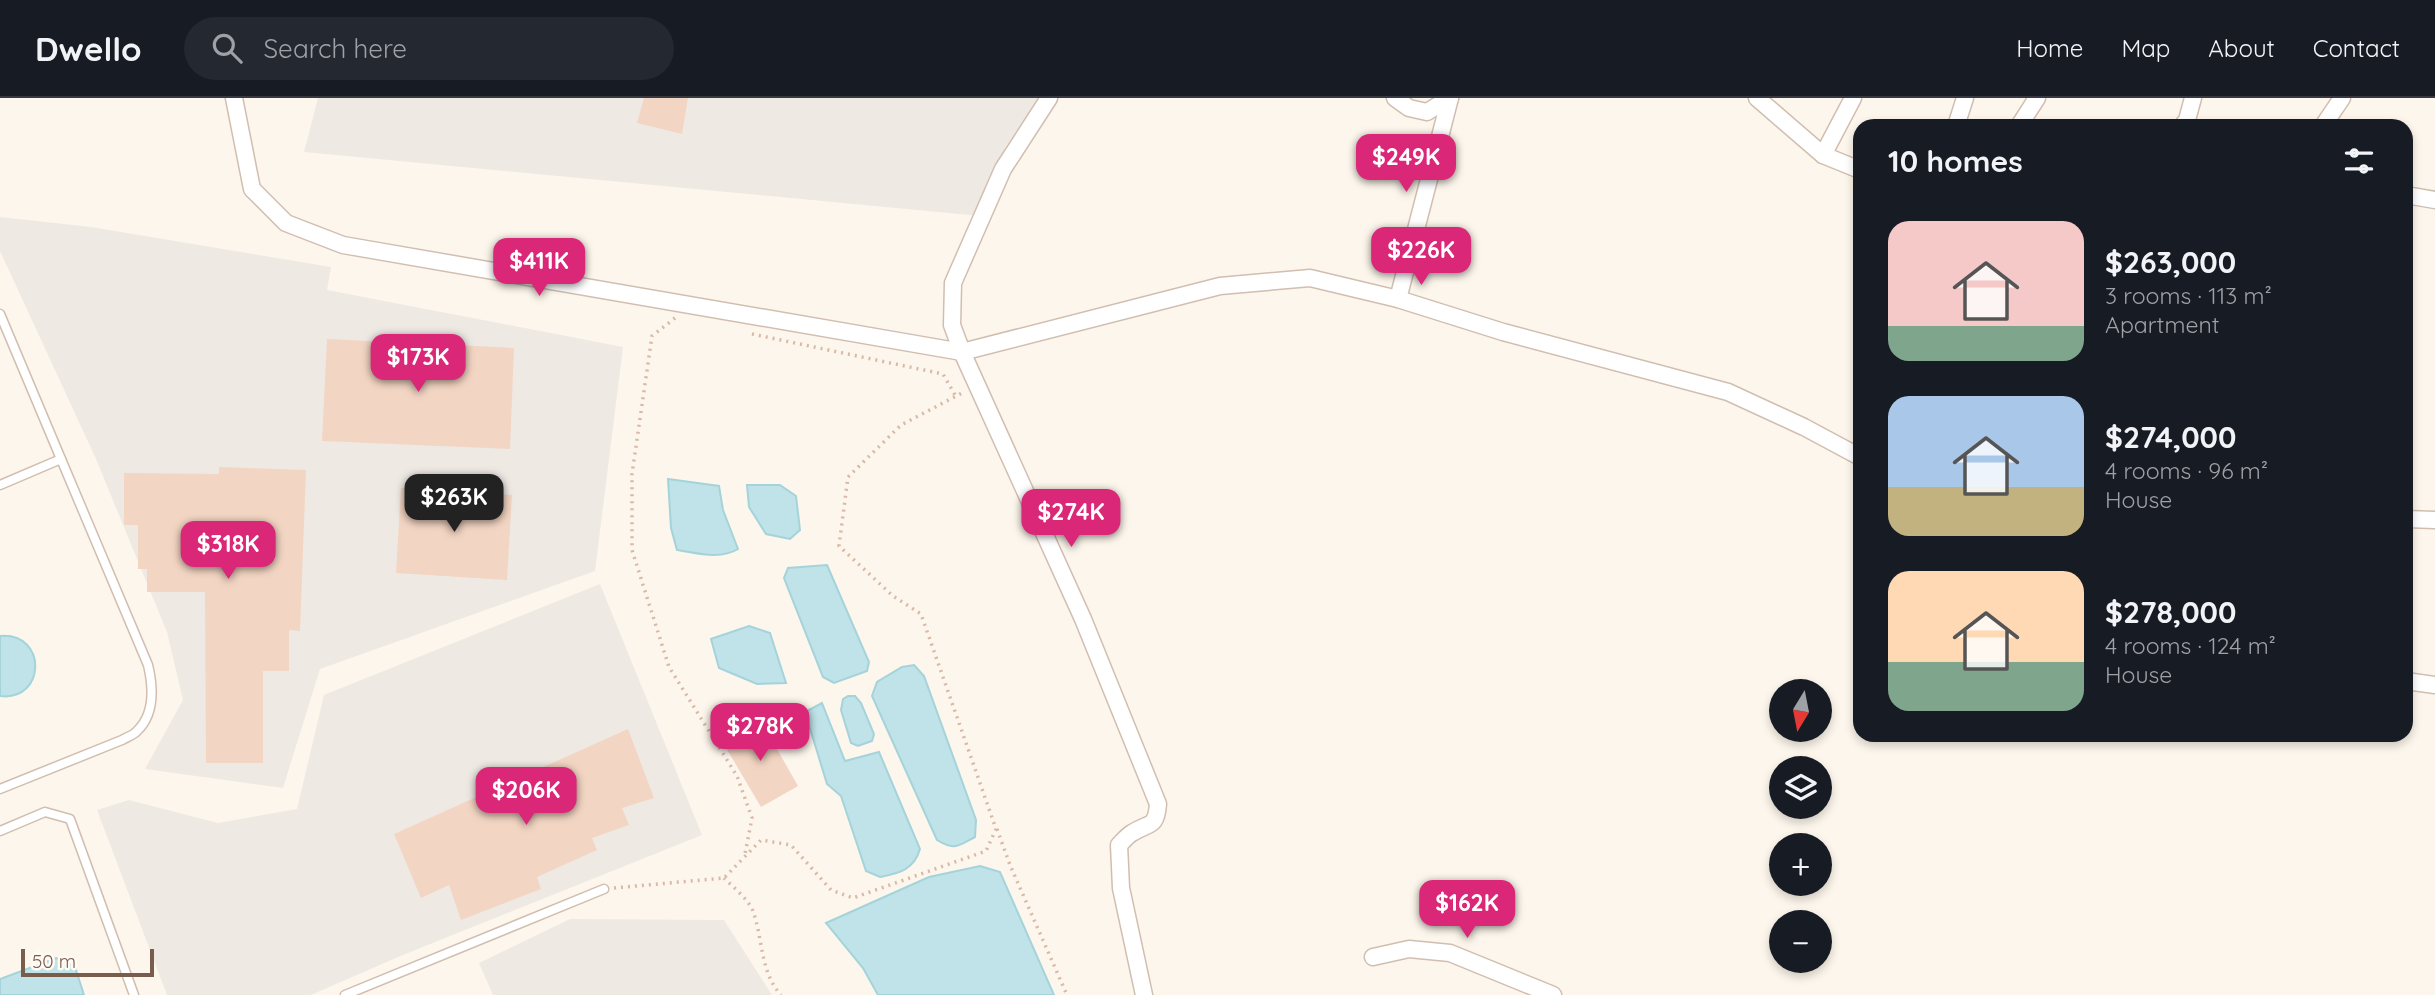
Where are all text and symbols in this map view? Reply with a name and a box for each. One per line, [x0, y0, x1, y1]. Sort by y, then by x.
search box [184, 17, 674, 80]
text: Dwello [35, 28, 142, 69]
icon: search [208, 29, 246, 67]
text: Search here [264, 32, 407, 65]
text: Home [2016, 33, 2083, 63]
text: Map [2121, 33, 2170, 63]
text: About [2208, 33, 2275, 63]
text: Contact [2313, 33, 2400, 63]
pin: $249K [1357, 134, 1455, 194]
text: $249K [1372, 142, 1440, 171]
text: 10 homes [1888, 142, 2023, 180]
icon: filters [2340, 142, 2378, 180]
pin: $226K [1372, 228, 1470, 287]
text: $226K [1387, 235, 1455, 264]
pin: $411K [490, 238, 588, 298]
text: $263,000 [2105, 243, 2236, 281]
text: $411K [509, 246, 569, 275]
icon: home [1944, 249, 2028, 333]
text: 3 rooms · 113 m² [2105, 281, 2272, 310]
text: Apartment [2105, 310, 2219, 339]
pin: $173K [369, 334, 467, 394]
text: $173K [387, 342, 449, 371]
text: $274,000 [2105, 418, 2236, 456]
icon: home [1944, 424, 2028, 508]
text: 4 rooms · 96 m² [2105, 456, 2268, 485]
pin: $263K [405, 474, 503, 534]
text: $263K [421, 482, 487, 511]
text: House [2105, 485, 2172, 514]
pin: $274K [1022, 490, 1120, 549]
text: $274K [1037, 497, 1105, 526]
pin: $318K [179, 522, 277, 581]
text: $318K [197, 529, 259, 558]
text: $278,000 [2105, 593, 2236, 631]
icon: home [1944, 599, 2028, 683]
text: 4 rooms · 124 m² [2105, 631, 2276, 660]
text: House [2105, 660, 2172, 689]
north arrow [1769, 679, 1832, 742]
map controls [1769, 679, 1832, 973]
pin: $278K [711, 704, 809, 763]
text: $278K [726, 711, 794, 740]
button: layers [1769, 756, 1832, 819]
pin: $206K [477, 768, 575, 827]
text: $206K [492, 775, 560, 804]
button: + [1769, 833, 1832, 896]
pin: $162K [1418, 880, 1516, 940]
text: $162K [1435, 888, 1499, 917]
button: − [1769, 910, 1832, 973]
scale bar [21, 946, 154, 978]
text: 50 m [32, 949, 76, 973]

